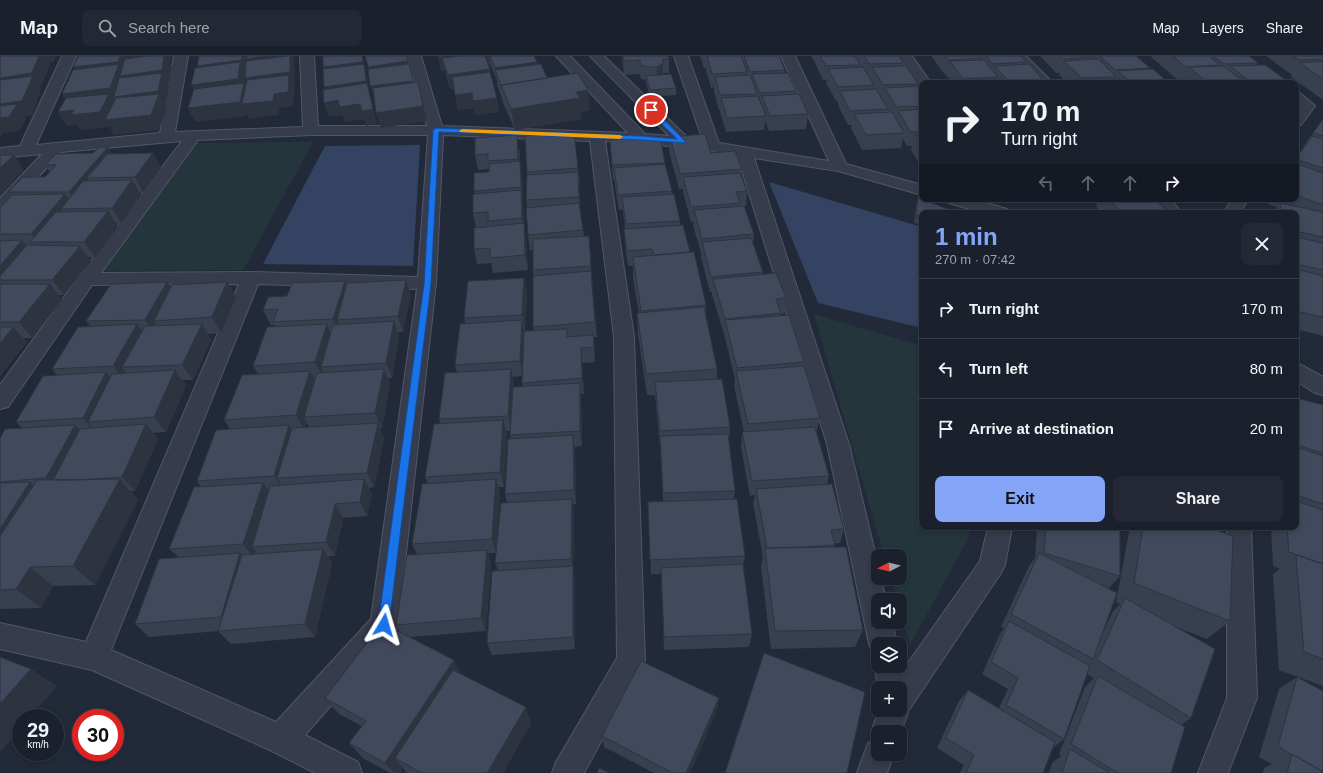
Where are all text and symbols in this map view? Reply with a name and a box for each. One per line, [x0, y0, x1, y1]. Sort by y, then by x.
search box [82, 10, 362, 46]
text: Map [20, 17, 58, 38]
icon: search [96, 17, 118, 39]
text: Search here [128, 19, 210, 36]
text: Map [1152, 20, 1180, 36]
text: Layers [1202, 20, 1244, 36]
text: Share [1266, 20, 1303, 36]
pin [634, 93, 668, 127]
icon: right [935, 96, 987, 148]
text: 170 m [1001, 96, 1080, 127]
icon: arrive [640, 99, 662, 121]
text: Turn right [1001, 129, 1077, 149]
icon: left [1035, 172, 1057, 194]
icon: ahead [1077, 172, 1099, 194]
icon: ahead [1119, 172, 1141, 194]
icon: right [1161, 172, 1183, 194]
text: 1 min [935, 223, 998, 250]
button: close [1241, 223, 1283, 265]
text: 270 m · 07:42 [935, 252, 1015, 267]
icon: right [935, 298, 957, 320]
text: Turn right [969, 300, 1039, 317]
text: 170 m [1241, 300, 1283, 317]
icon: left [935, 358, 957, 380]
text: Turn left [969, 360, 1028, 377]
text: 80 m [1250, 360, 1283, 377]
icon: arrive [935, 418, 957, 440]
text: Arrive at destination [969, 420, 1114, 437]
text: 20 m [1250, 420, 1283, 437]
button: Exit [935, 476, 1105, 522]
button: Share [1113, 476, 1283, 522]
north arrow [871, 549, 907, 585]
map controls [871, 549, 907, 761]
button: sound [871, 593, 907, 629]
position arrow [363, 604, 405, 646]
button: layers [871, 637, 907, 673]
button: + [871, 681, 907, 717]
speed limit sign: 30 [72, 709, 124, 761]
text: 29 [27, 719, 49, 741]
button: − [871, 725, 907, 761]
text: km/h [27, 739, 49, 750]

